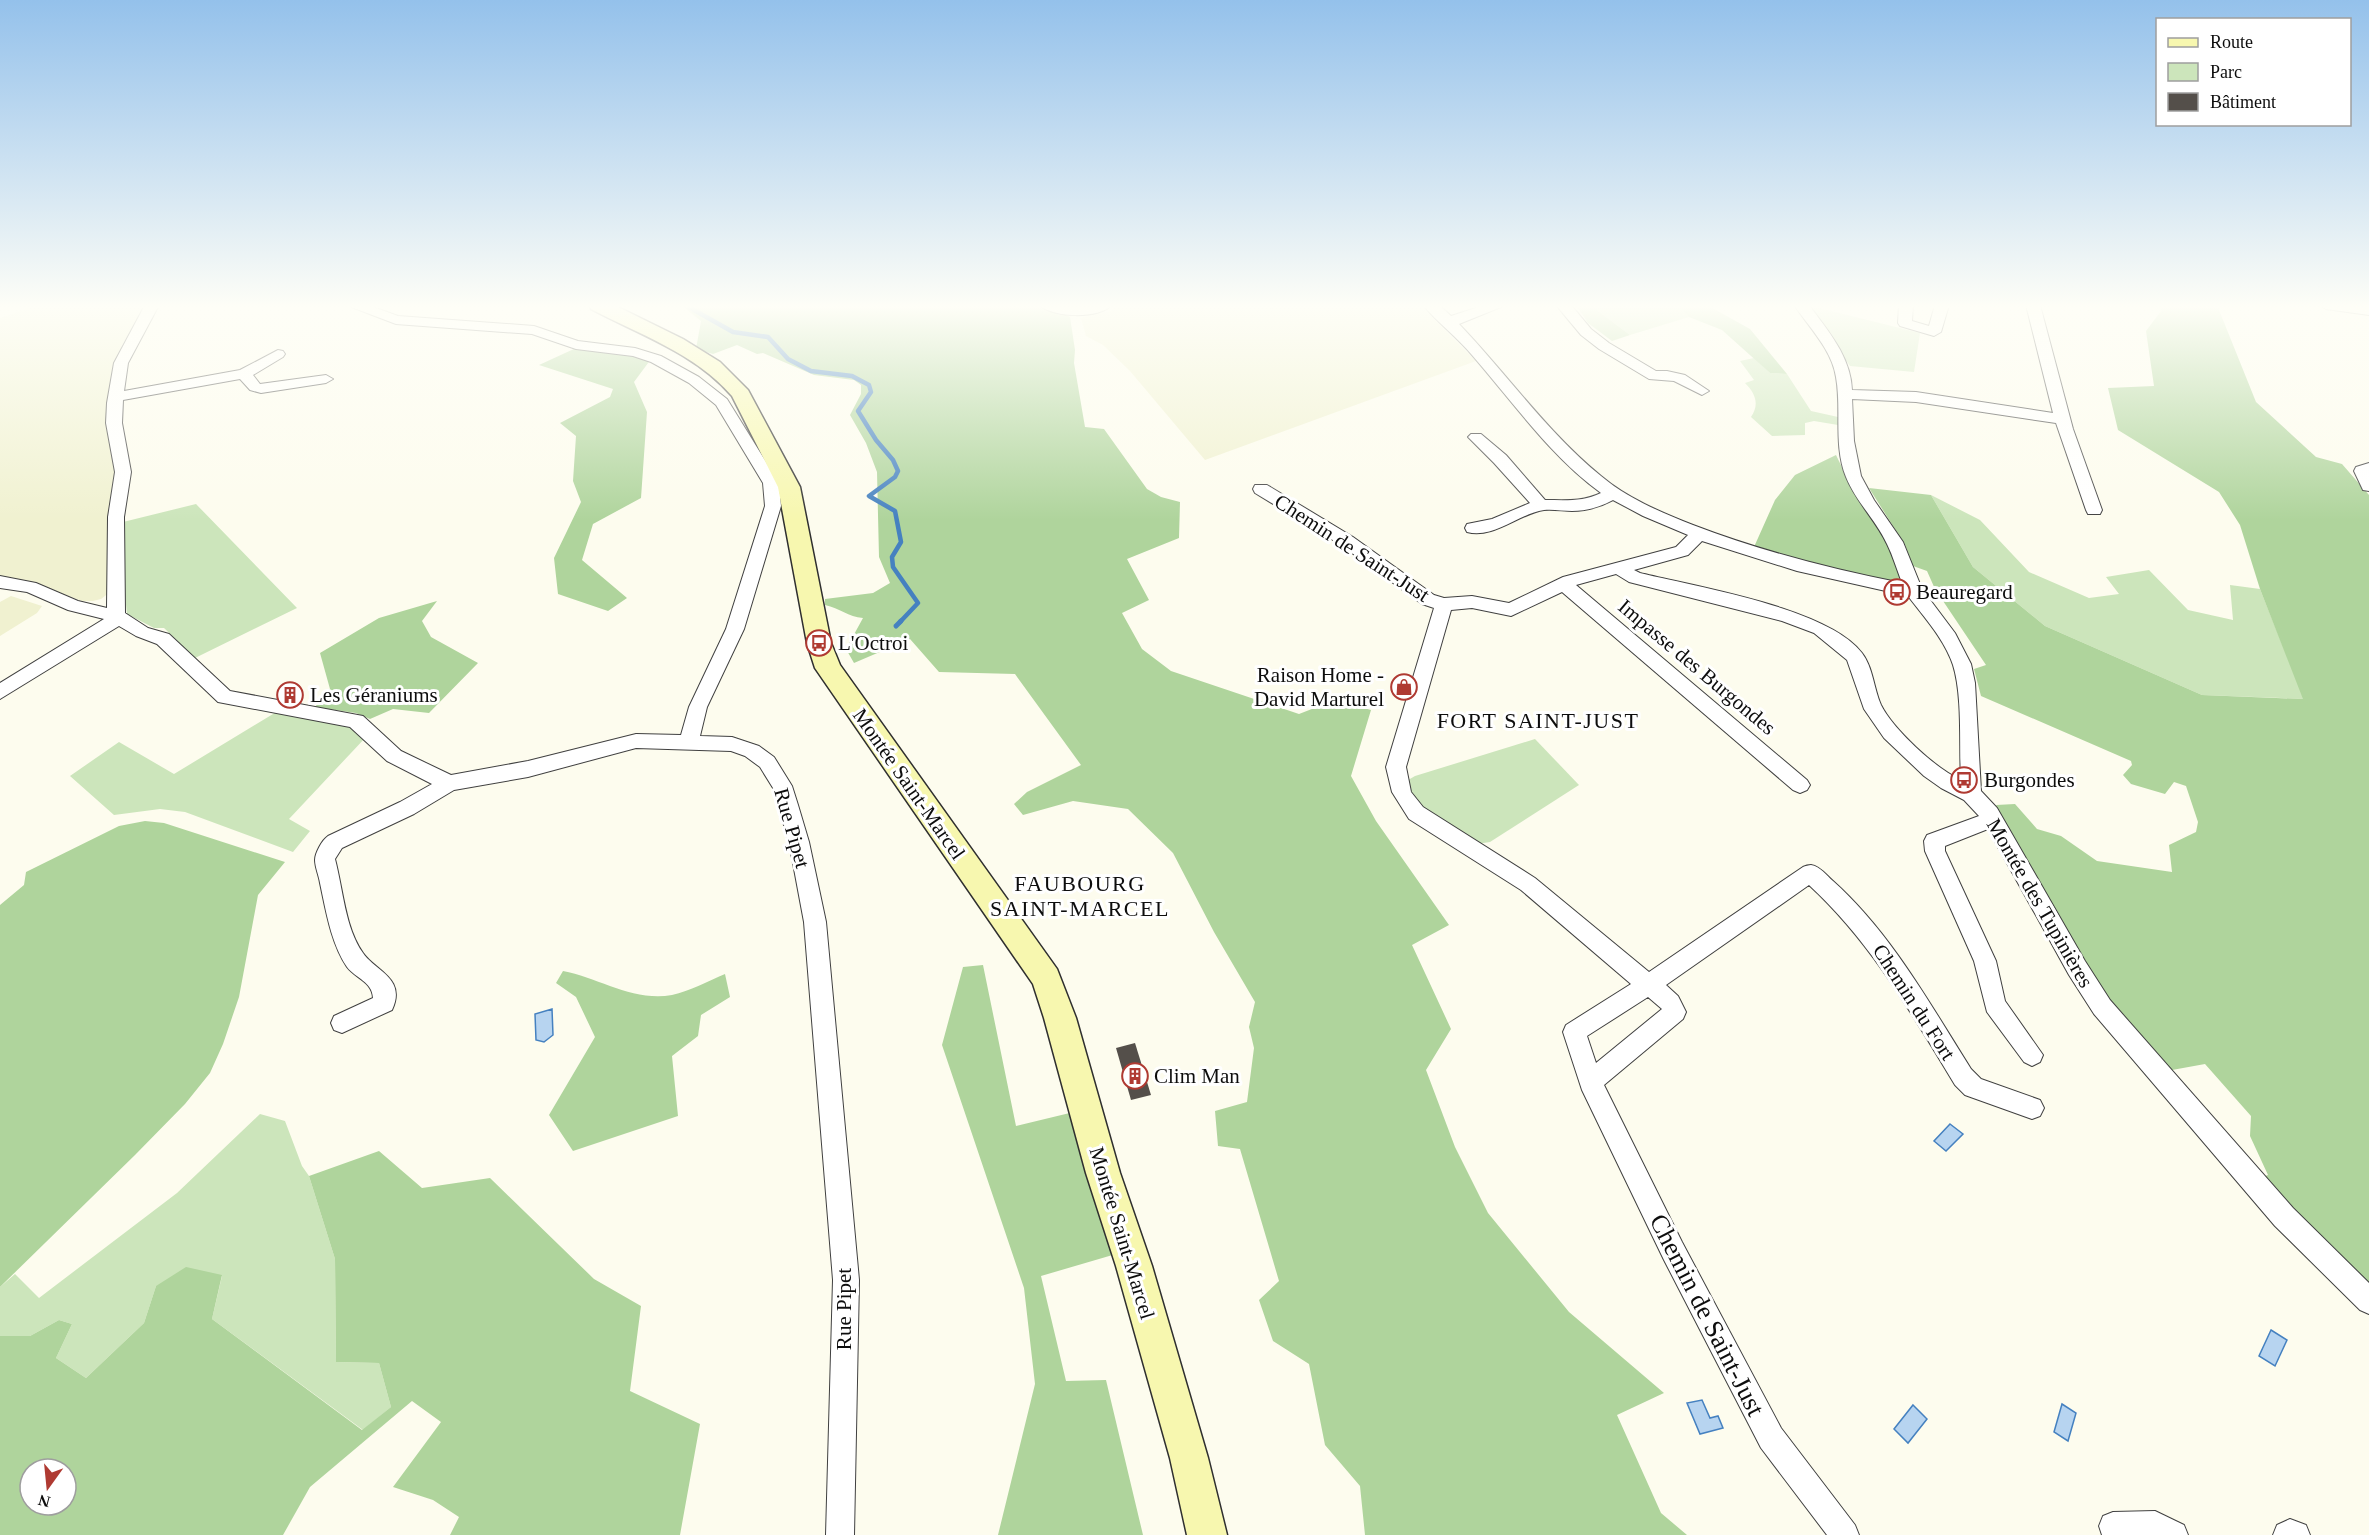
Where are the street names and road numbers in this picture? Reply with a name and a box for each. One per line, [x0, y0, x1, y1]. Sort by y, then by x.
street label: Chemin de Saint-Just [1270, 489, 1434, 607]
street label: Impasse des Burgondes [1613, 594, 1781, 740]
street label: Montée Saint-Marcel [848, 704, 970, 864]
street label: Rue Pipet [769, 785, 815, 871]
street label: Montée des Tupinières [1982, 814, 2098, 992]
street label: Chemin du Fort [1868, 940, 1960, 1064]
street label: Montée Saint-Marcel [1084, 1144, 1160, 1322]
street label: Chemin de Saint-Just [1644, 1209, 1771, 1421]
street label: Rue Pipet [832, 1268, 856, 1350]

